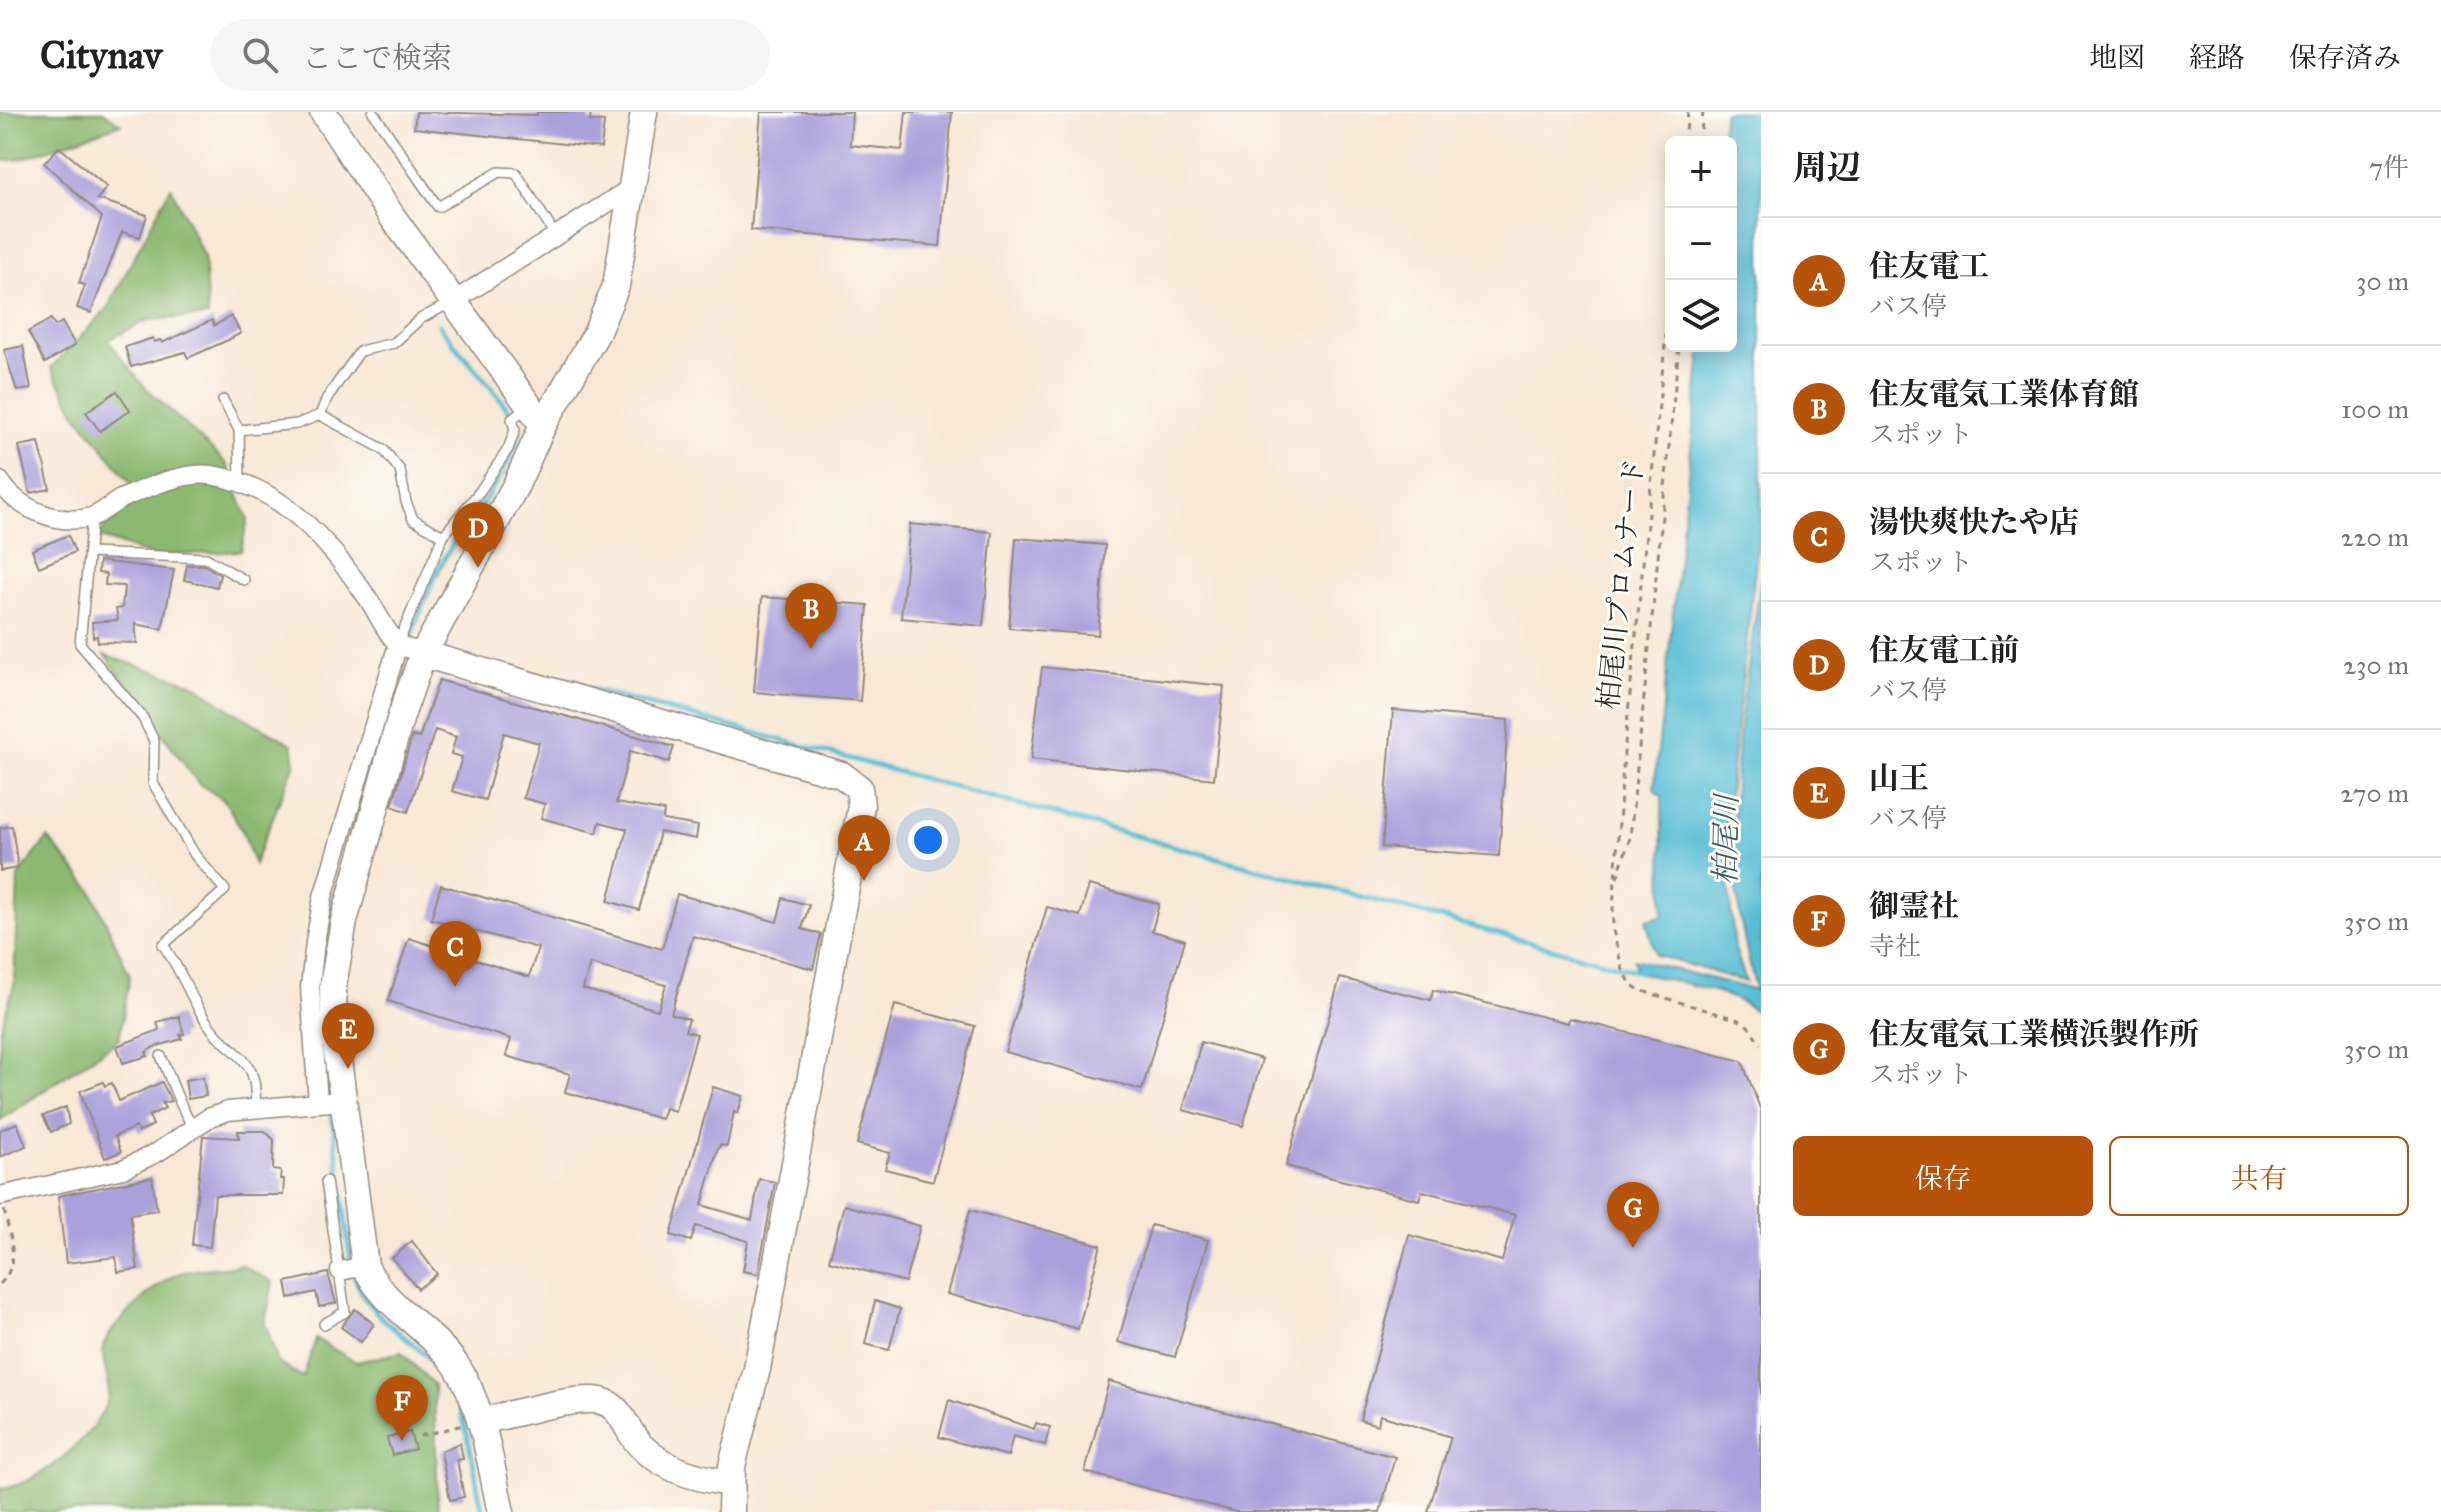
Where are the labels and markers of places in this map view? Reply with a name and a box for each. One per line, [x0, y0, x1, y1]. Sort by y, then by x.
pin: D [452, 502, 504, 568]
pin: B [785, 583, 837, 649]
pin: A [838, 815, 890, 881]
pin: C [429, 921, 481, 987]
pin: E [322, 1003, 374, 1069]
pin: G [1607, 1182, 1659, 1248]
pin: F [376, 1375, 428, 1441]

